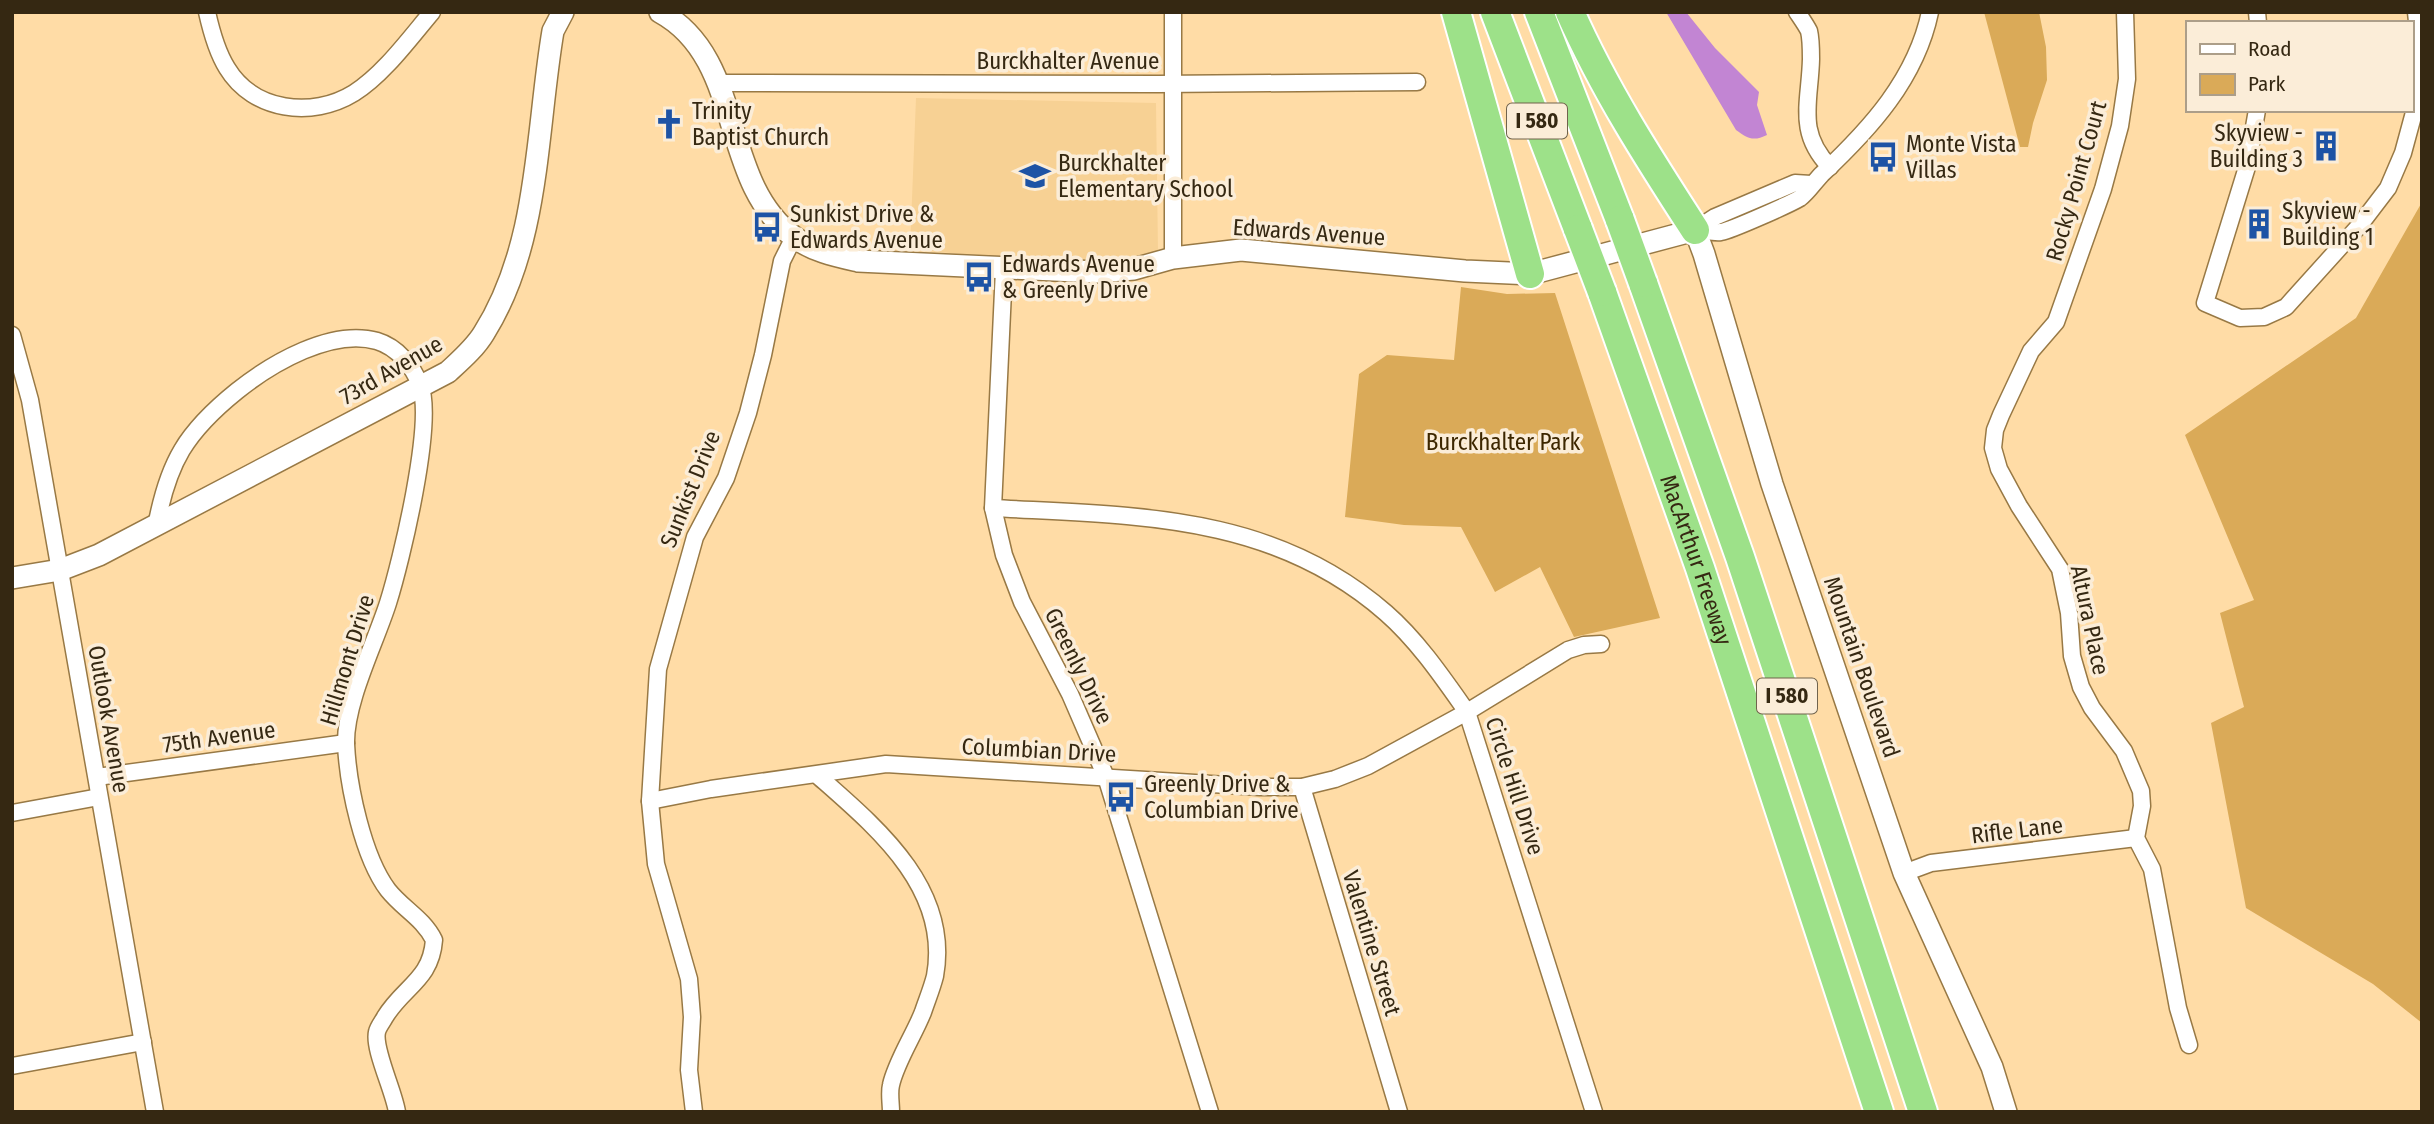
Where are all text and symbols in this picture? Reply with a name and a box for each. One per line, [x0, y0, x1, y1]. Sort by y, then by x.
legend [2186, 21, 2413, 112]
text: Road [2248, 36, 2292, 62]
street label: Burckhalter Avenue [977, 47, 1159, 75]
text: Park [2248, 71, 2286, 97]
place label: Trinity Baptist Church [692, 97, 829, 151]
street label: Rocky Point Court [2040, 97, 2112, 265]
road number: I 580 [1507, 104, 1567, 138]
church icon: Trinity Baptist Church [652, 107, 686, 141]
place label: Skyview - Building 3 [2210, 119, 2303, 173]
building icon: Skyview - Building 3 [2309, 129, 2343, 163]
place label: Monte Vista Villas [1906, 130, 2016, 184]
bus stop icon: Monte Vista Villas [1866, 140, 1900, 174]
place label: Burckhalter Elementary School [1058, 149, 1233, 203]
school or university icon: Burckhalter Elementary School [1018, 159, 1052, 193]
place label: Skyview - Building 1 [2282, 197, 2374, 251]
place label: Sunkist Drive & Edwards Avenue [790, 200, 943, 254]
building icon: Skyview - Building 1 [2242, 207, 2276, 241]
bus stop icon: Sunkist Drive & Edwards Avenue [750, 210, 784, 244]
street label: Edwards Avenue [1232, 213, 1386, 251]
place label: Edwards Avenue & Greenly Drive [1002, 250, 1155, 304]
bus stop icon: Edwards Avenue & Greenly Drive [962, 260, 996, 294]
street label: 73rd Avenue [335, 329, 447, 411]
street label: Sunkist Drive [654, 426, 726, 552]
park label: Burckhalter Park [1426, 428, 1581, 456]
street label: MacArthur Freeway [1654, 471, 1739, 649]
street label: Altura Place [2065, 563, 2115, 677]
street label: Mountain Boulevard [1818, 573, 1906, 761]
street label: Hillmont Drive [314, 591, 380, 729]
street label: Greenly Drive [1039, 603, 1119, 729]
street label: Outlook Avenue [82, 643, 136, 795]
road number: I 580 [1757, 678, 1817, 714]
street label: Circle Hill Drive [1480, 713, 1550, 859]
street label: 75th Avenue [161, 715, 277, 759]
street label: Columbian Drive [961, 732, 1117, 768]
place label: Greenly Drive & Columbian Drive [1144, 770, 1299, 824]
bus stop icon: Greenly Drive & Columbian Drive [1104, 780, 1138, 814]
street label: Rifle Lane [1969, 810, 2065, 850]
street label: Valentine Street [1337, 867, 1407, 1019]

